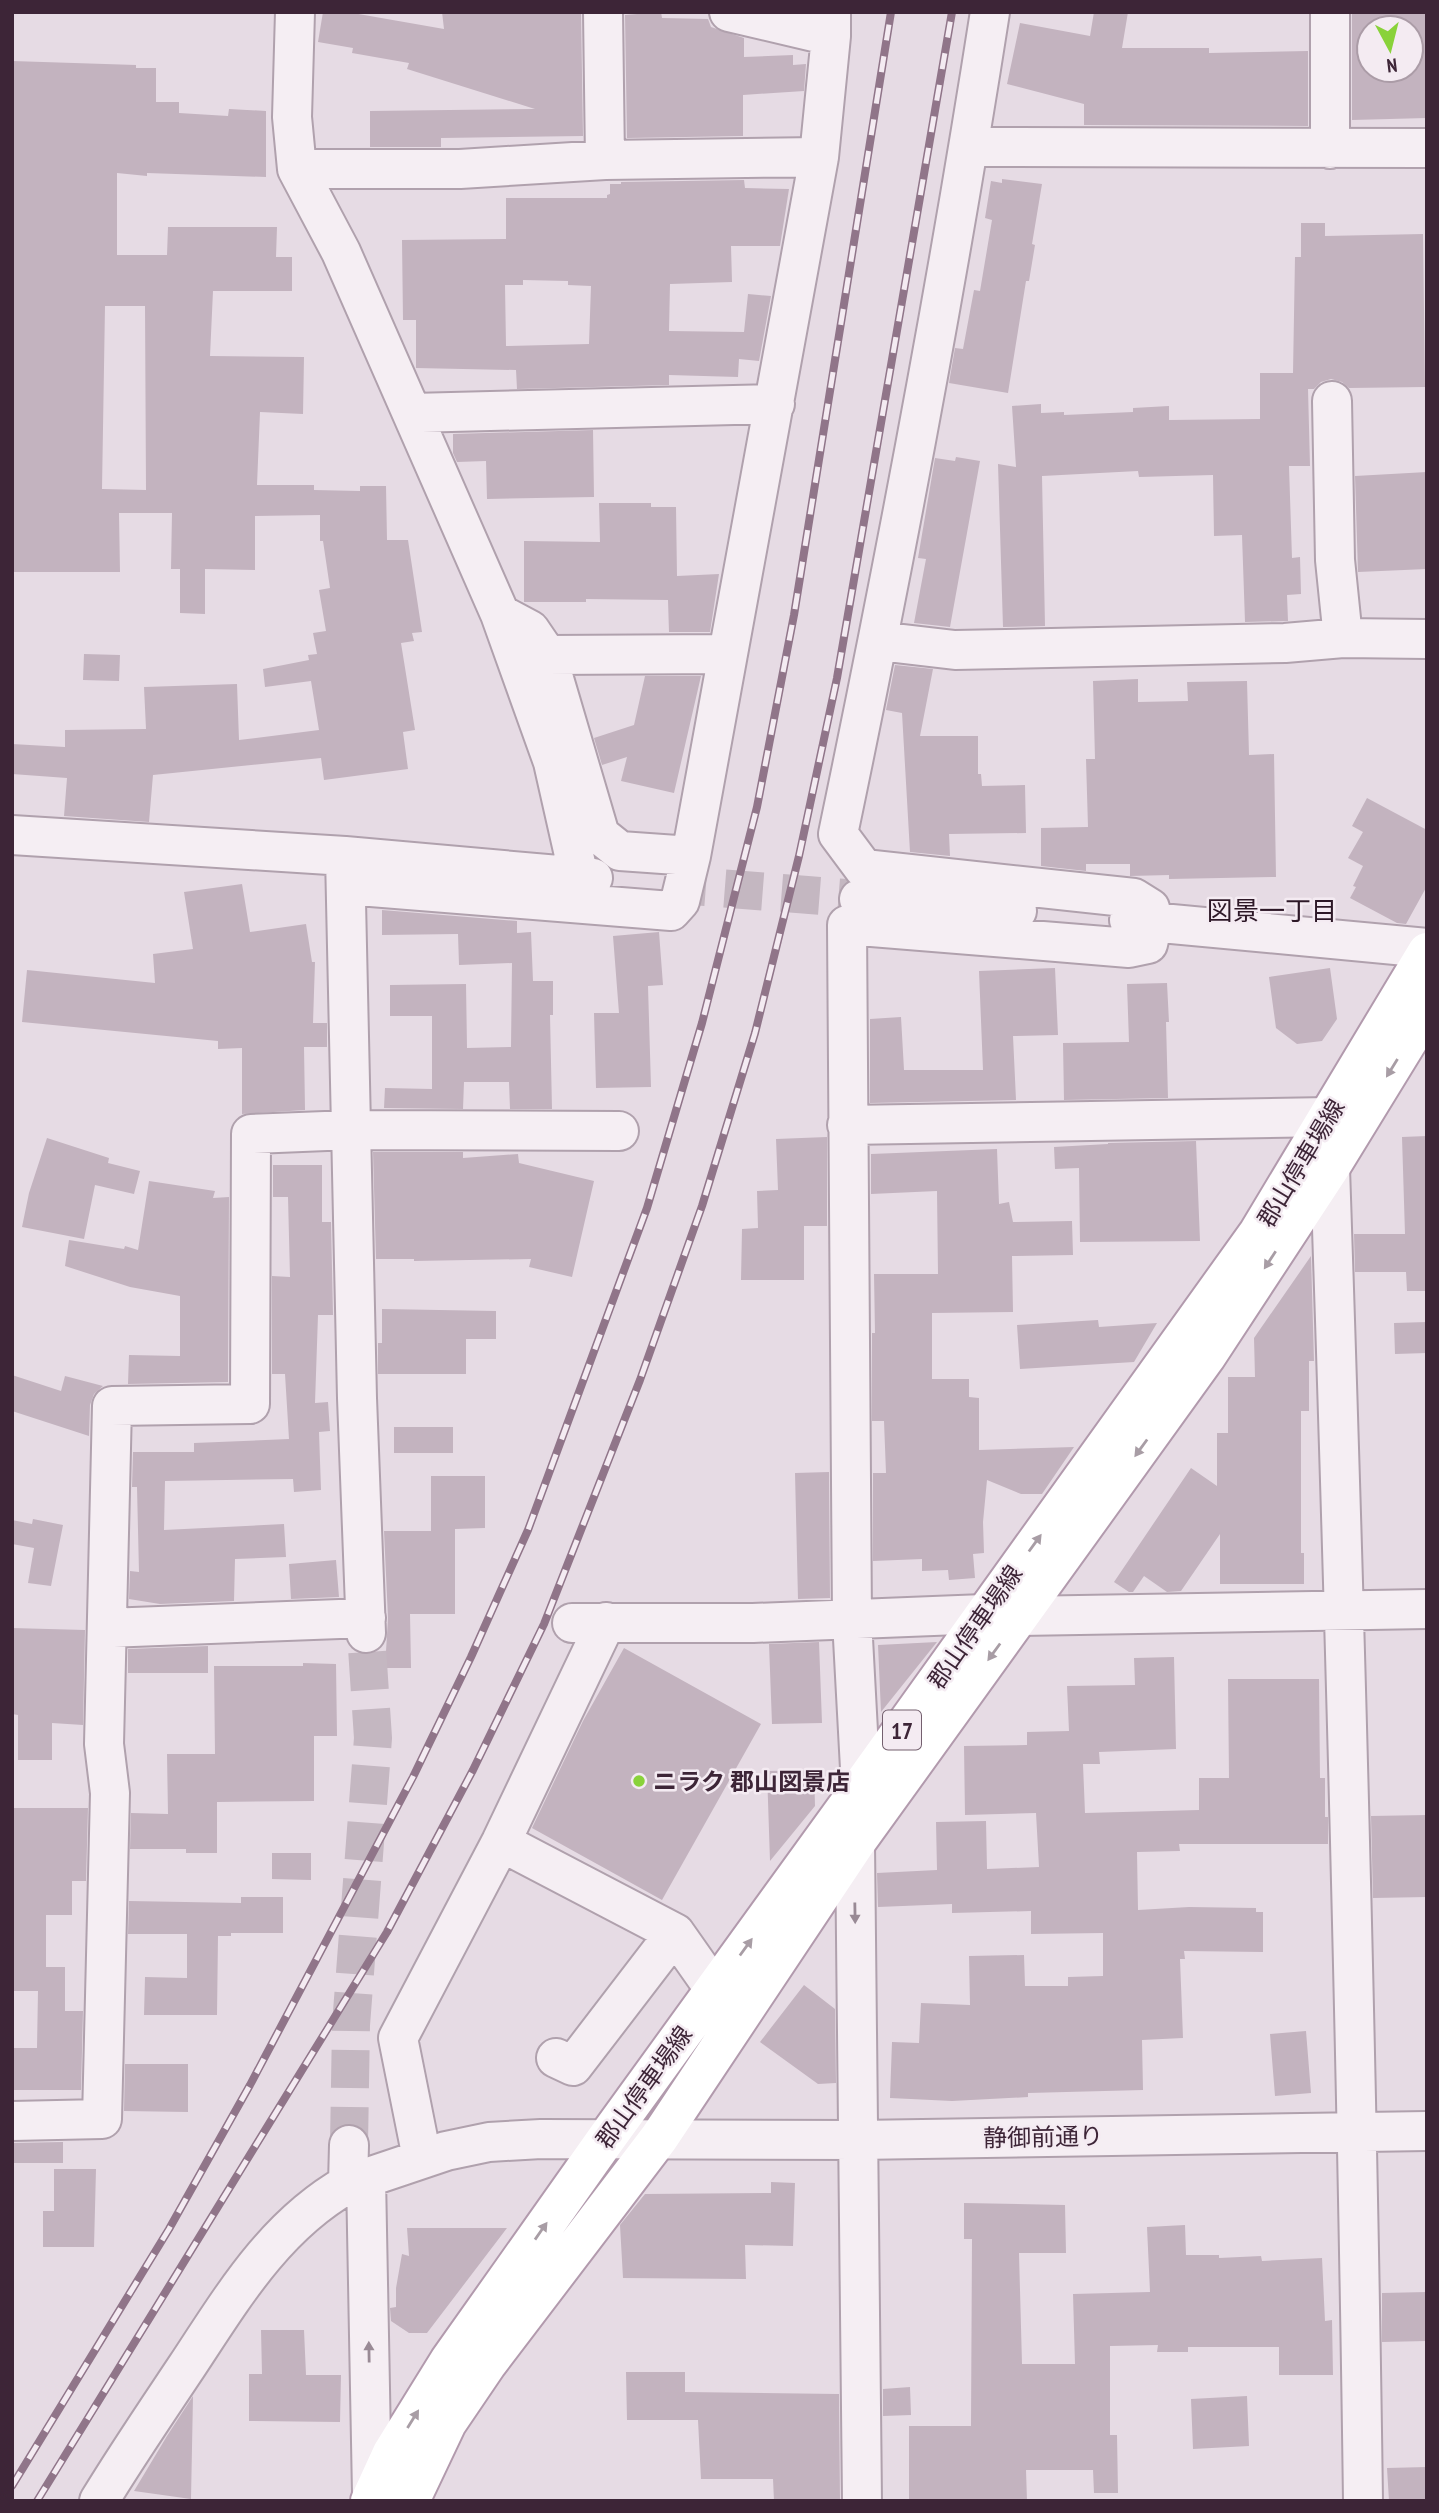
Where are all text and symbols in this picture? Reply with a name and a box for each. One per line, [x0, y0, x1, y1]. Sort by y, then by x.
north arrow [1355, 14, 1425, 84]
text: N [1386, 53, 1399, 78]
district label: 図景一丁目 [1207, 894, 1337, 927]
one-way arrow [1385, 1059, 1398, 1078]
street label: 郡山停車場線 [1251, 1093, 1351, 1233]
one-way arrow [1263, 1251, 1276, 1270]
one-way arrow [1134, 1439, 1148, 1457]
one-way arrow [1028, 1534, 1042, 1552]
street label: 郡山停車場線 [921, 1559, 1029, 1695]
one-way arrow [987, 1643, 1001, 1661]
road number: 17 [883, 1710, 921, 1750]
place label: ニラク 郡山図景店 [653, 1766, 850, 1797]
marker: ニラク 郡山図景店 [631, 1773, 647, 1789]
one-way arrow [850, 1902, 861, 1924]
one-way arrow [739, 1938, 753, 1956]
street label: 郡山停車場線 [589, 2020, 699, 2154]
street label: 静御前通り [983, 2120, 1103, 2154]
one-way arrow [534, 2222, 548, 2240]
one-way arrow [363, 2341, 375, 2363]
one-way arrow [407, 2409, 420, 2429]

